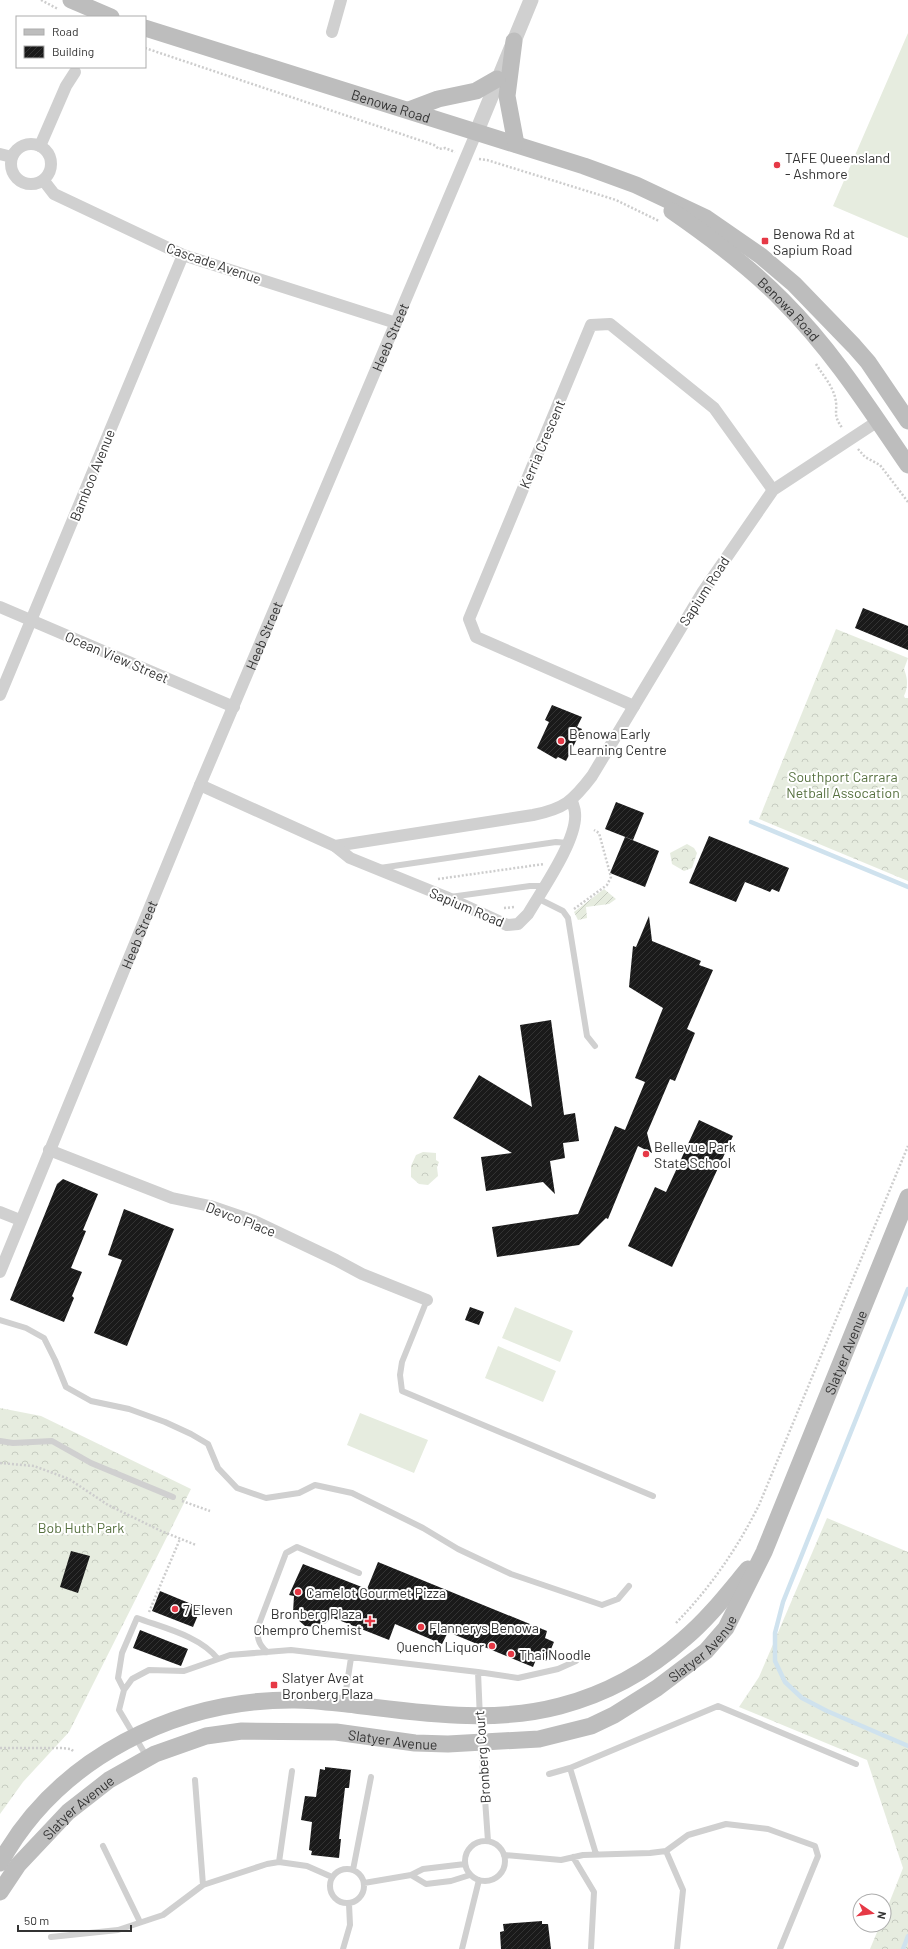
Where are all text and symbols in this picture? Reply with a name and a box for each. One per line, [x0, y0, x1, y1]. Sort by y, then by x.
legend [16, 16, 146, 68]
text: Road [52, 24, 79, 38]
text: Building [52, 44, 94, 58]
street label: Benowa Road [349, 85, 433, 126]
place label: TAFE Queensland - Ashmore [785, 149, 890, 182]
marker: TAFE Queensland - Ashmore [772, 160, 782, 170]
place label: Benowa Rd at Sapium Road [773, 225, 855, 258]
marker: Benowa Rd at Sapium Road [760, 236, 770, 246]
street label: Cascade Avenue [164, 239, 264, 287]
street label: Benowa Road [755, 273, 824, 344]
street label: Heeb Street [368, 300, 412, 374]
street label: Kerria Crescent [516, 397, 568, 491]
street label: Bamboo Avenue [66, 427, 118, 523]
street label: Sapium Road [675, 553, 733, 629]
street label: Heeb Street [241, 598, 285, 672]
street label: Ocean View Street [63, 627, 171, 687]
place label: Benowa Early Learning Centre [569, 725, 667, 758]
marker: Benowa Early Learning Centre [556, 736, 566, 746]
park label: Southport Carrara Netball Assocation [786, 768, 900, 801]
street label: Sapium Road [427, 884, 507, 930]
street label: Heeb Street [117, 897, 160, 971]
place label: Bellevue Park State School [654, 1138, 736, 1171]
marker: Bellevue Park State School [641, 1149, 651, 1159]
street label: Devco Place [204, 1198, 278, 1240]
street label: Slatyer Avenue [820, 1307, 870, 1397]
park label: Bob Huth Park [38, 1519, 124, 1536]
place label: Camelot Gourmet Pizza [306, 1584, 446, 1601]
marker: Camelot Gourmet Pizza [293, 1587, 303, 1597]
place label: 7 Eleven [183, 1601, 233, 1618]
marker: 7 Eleven [170, 1604, 180, 1614]
place label: Bronberg Plaza Chempro Chemist [253, 1605, 362, 1638]
street label: Slatyer Avenue [664, 1612, 740, 1685]
marker: Bronberg Plaza Chempro Chemist [365, 1616, 375, 1626]
place label: Flannerys Benowa [429, 1619, 539, 1636]
marker: Flannerys Benowa [416, 1622, 426, 1632]
place label: Quench Liquor [396, 1638, 484, 1655]
marker: Quench Liquor [487, 1641, 497, 1651]
place label: Thai Noodle [519, 1646, 591, 1663]
marker: Thai Noodle [506, 1649, 516, 1659]
place label: Slatyer Ave at Bronberg Plaza [282, 1669, 373, 1702]
marker: Slatyer Ave at Bronberg Plaza [269, 1680, 279, 1690]
street label: Bronberg Court [470, 1710, 494, 1804]
street label: Slatyer Avenue [347, 1725, 438, 1752]
street label: Slatyer Avenue [38, 1771, 117, 1843]
north arrow [852, 1893, 892, 1933]
scale bar [18, 1907, 131, 1933]
text: N [875, 1910, 889, 1920]
text: 50 m [24, 1913, 49, 1927]

